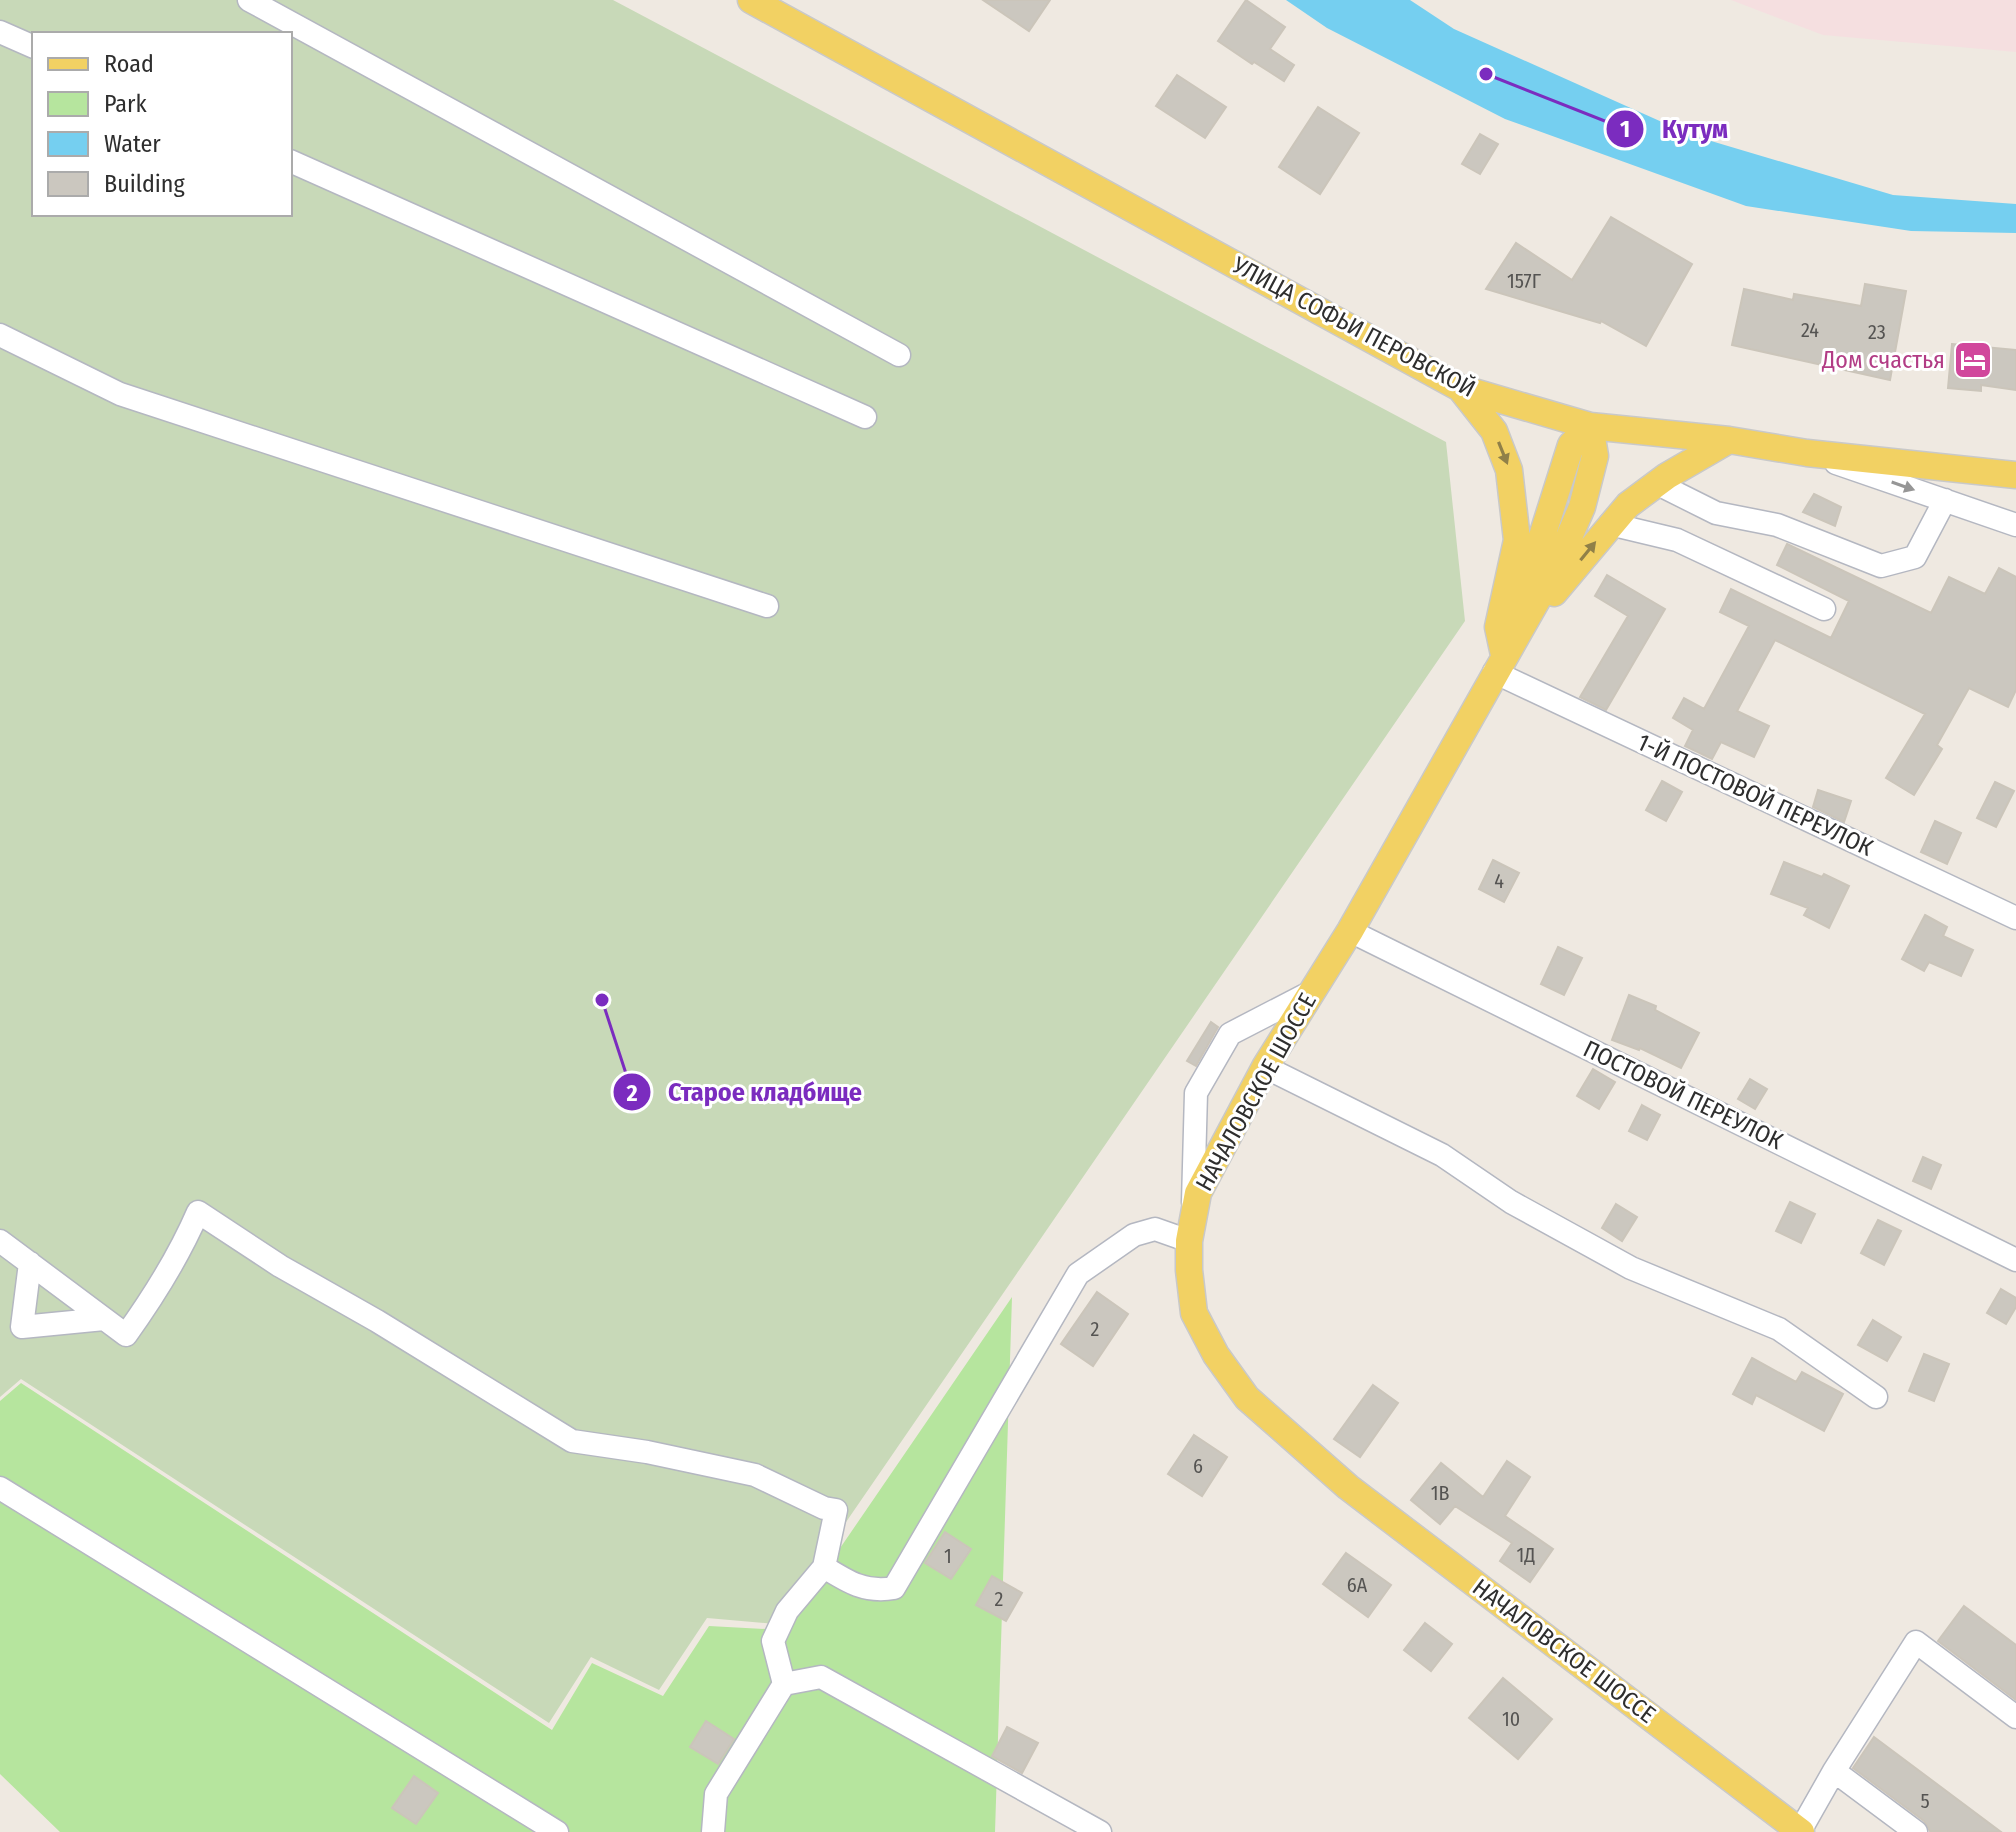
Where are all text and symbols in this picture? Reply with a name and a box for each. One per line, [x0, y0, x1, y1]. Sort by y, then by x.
legend [32, 32, 292, 216]
text: Road [104, 50, 154, 78]
text: Park [104, 90, 147, 118]
callout: Кутум [1605, 104, 1744, 154]
text: Кутум [1662, 114, 1728, 145]
text: 1 [1620, 115, 1630, 143]
text: Water [104, 130, 161, 158]
text: Building [104, 170, 186, 198]
street label: УЛИЦА СОФЬИ ПЕРОВСКОЙ [1227, 251, 1480, 403]
house number: 157Г [1507, 269, 1542, 293]
house number: 24 [1801, 318, 1819, 342]
house number: 23 [1868, 320, 1886, 344]
hotel icon: Дом счастья [1952, 339, 1994, 381]
place label: Дом счастья [1821, 346, 1945, 374]
one-way arrow [1496, 441, 1509, 465]
one-way arrow [1891, 480, 1915, 492]
one-way arrow [1580, 540, 1597, 561]
street label: 1-Й ПОСТОВОЙ ПЕРЕУЛОК [1633, 728, 1877, 862]
house number: 4 [1494, 869, 1504, 893]
street label: НАЧАЛОВСКОЕ ШОССЕ [1190, 988, 1322, 1196]
street label: ПОСТОВОЙ ПЕРЕУЛОК [1579, 1035, 1787, 1155]
callout: Старое кладбище [612, 1067, 878, 1117]
text: Старое кладбище [668, 1077, 862, 1108]
text: 2 [625, 1079, 638, 1107]
house number: 2 [1091, 1317, 1100, 1341]
house number: 6 [1193, 1454, 1203, 1478]
house number: 1В [1431, 1481, 1449, 1505]
house number: 1Д [1517, 1543, 1535, 1567]
house number: 1 [944, 1544, 952, 1568]
house number: 6А [1347, 1573, 1368, 1597]
street label: НАЧАЛОВСКОЕ ШОССЕ [1467, 1573, 1661, 1729]
house number: 2 [995, 1587, 1004, 1611]
house number: 10 [1502, 1707, 1520, 1731]
house number: 5 [1920, 1789, 1930, 1813]

